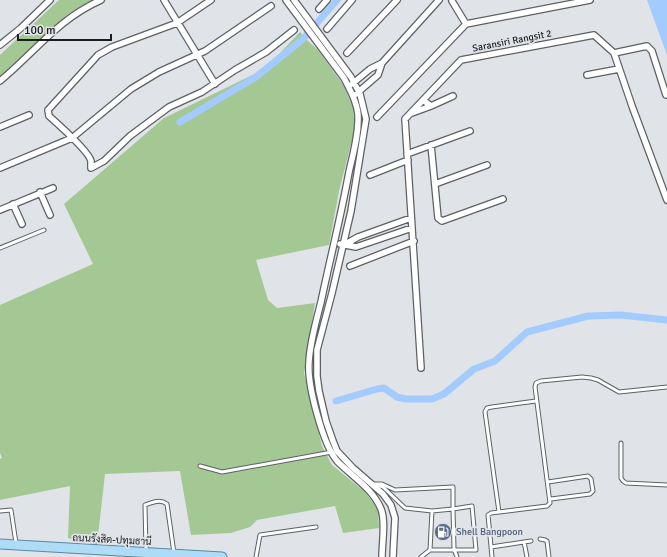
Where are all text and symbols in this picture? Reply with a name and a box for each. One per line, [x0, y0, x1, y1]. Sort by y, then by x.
scale bar [18, 16, 111, 42]
text: 100 m [24, 23, 56, 38]
street label: Saransiri Rangsit 2 [471, 27, 553, 55]
fuel station icon: Shell Bangpoon [433, 522, 453, 542]
place label: Shell Bangpoon [456, 526, 523, 538]
street label: ถนนรังสิต-ปทุมธานี [72, 531, 152, 549]

